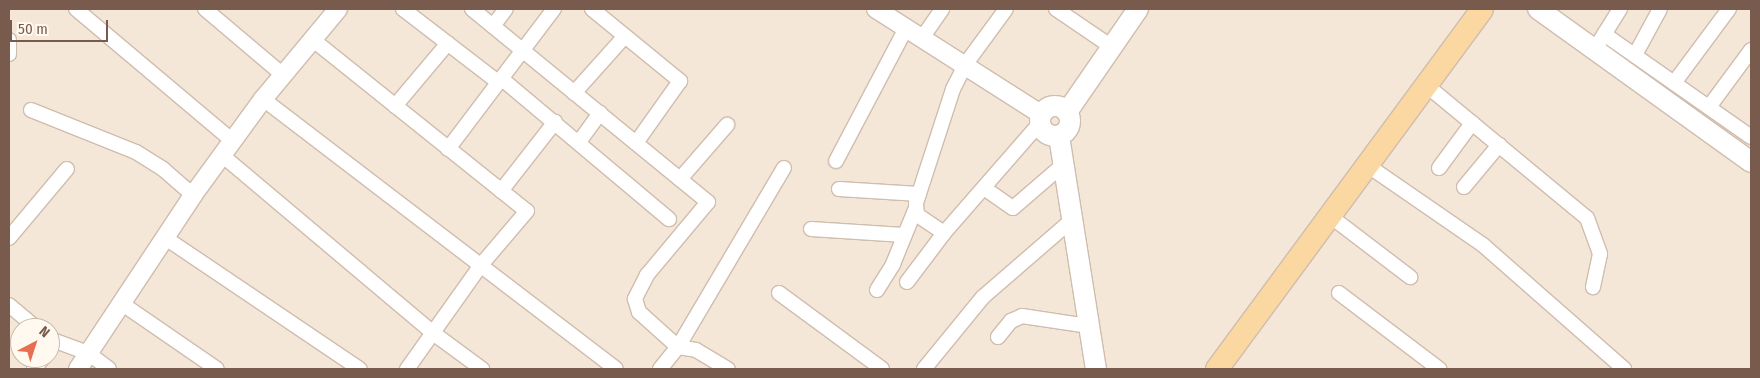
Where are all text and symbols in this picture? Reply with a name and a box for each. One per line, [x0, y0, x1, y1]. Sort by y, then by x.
scale bar [12, 10, 110, 42]
text: 50 m [18, 20, 48, 38]
north arrow [10, 318, 60, 368]
text: N [36, 323, 53, 341]

